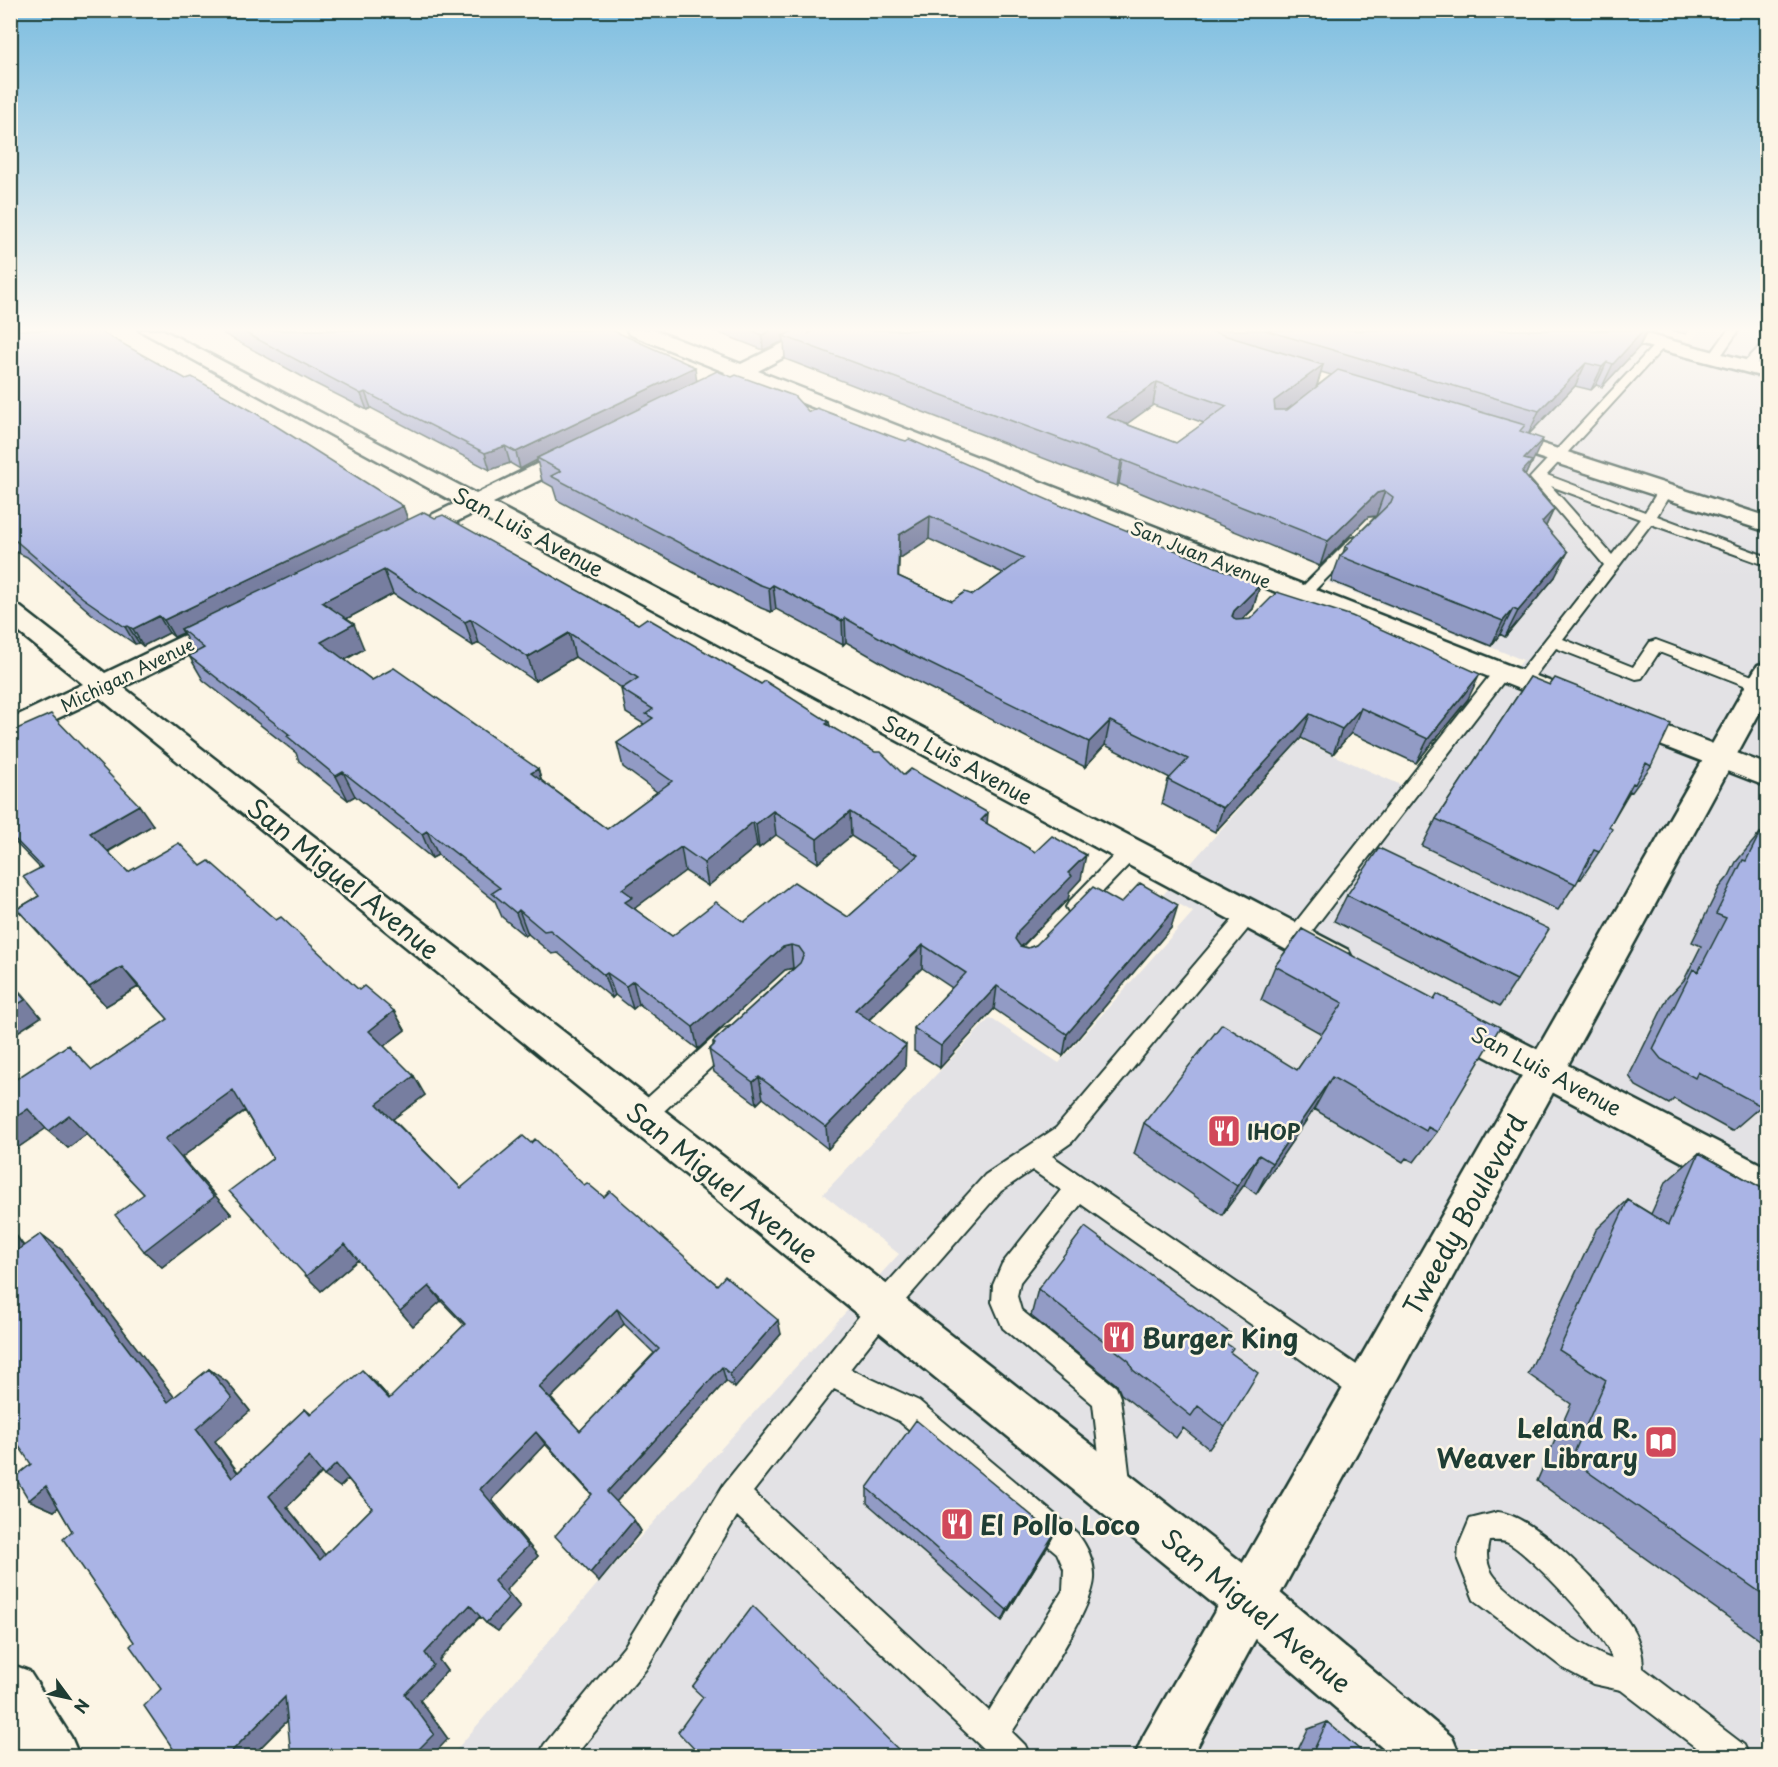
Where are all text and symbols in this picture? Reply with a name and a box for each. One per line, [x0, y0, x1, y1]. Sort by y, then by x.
street label: San Luis Avenue [448, 478, 610, 584]
street label: San Juan Avenue [1127, 513, 1276, 595]
street label: Michigan Avenue [56, 630, 198, 718]
street label: San Luis Avenue [877, 706, 1039, 812]
street label: San Miguel Avenue [239, 788, 449, 968]
street label: San Luis Avenue [1466, 1017, 1628, 1123]
street label: San Miguel Avenue [618, 1092, 828, 1272]
street label: Tweedy Boulevard [1392, 1106, 1536, 1322]
restaurant icon: IHOP [1206, 1113, 1242, 1149]
place label: IHOP [1247, 1115, 1301, 1147]
place label: Burger King [1142, 1318, 1298, 1357]
restaurant icon: Burger King [1101, 1319, 1137, 1355]
place label: Leland R. Weaver Library [1437, 1408, 1638, 1477]
library icon: Leland R. Weaver Library [1643, 1424, 1679, 1460]
place label: El Pollo Loco [980, 1505, 1140, 1544]
restaurant icon: El Pollo Loco [939, 1506, 975, 1542]
street label: San Miguel Avenue [1153, 1519, 1361, 1701]
north arrow [39, 1668, 99, 1728]
text: N [69, 1695, 96, 1719]

